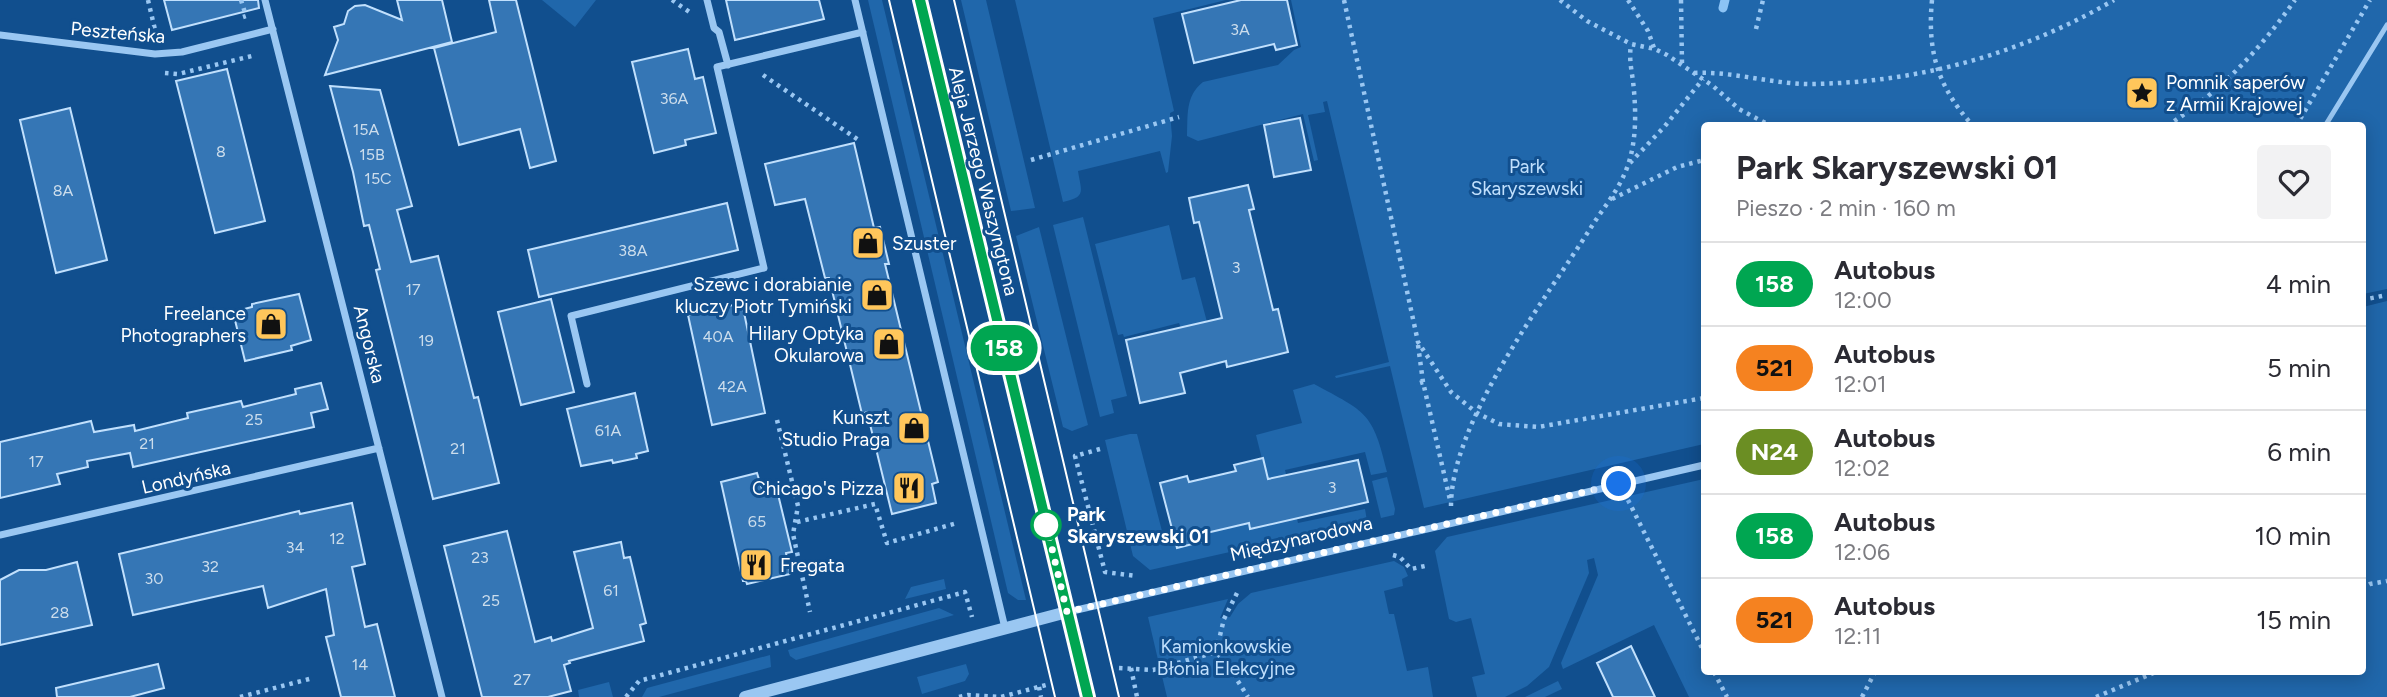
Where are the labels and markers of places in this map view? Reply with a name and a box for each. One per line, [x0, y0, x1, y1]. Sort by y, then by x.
place label: Pomnik saperów z Armii Krajowej [2166, 71, 2305, 116]
place icon: Pomnik saperów z Armii Krajowej [2123, 74, 2161, 112]
shop icon: Szuster [849, 224, 887, 262]
place label: Szuster [892, 232, 957, 255]
place label: Szewc i dorabianie kluczy Piotr Tymiński [675, 273, 852, 318]
shop icon: Szewc i dorabianie kluczy Piotr Tymiński [858, 276, 896, 314]
place label: Freelance Photographers [120, 302, 246, 347]
shop icon: Freelance Photographers [252, 305, 290, 343]
place label: Hilary Optyka Okularowa [748, 322, 864, 367]
shop icon: Hilary Optyka Okularowa [870, 325, 908, 363]
place label: Kunszt Studio Praga [781, 406, 890, 451]
shop icon: Kunszt Studio Praga [895, 409, 933, 447]
restaurant icon: Chicago's Pizza [890, 469, 928, 507]
place label: Chicago's Pizza [752, 477, 884, 500]
place label: Park Skaryszewski 01 [1067, 503, 1209, 548]
marker: Park Skaryszewski 01 [1031, 510, 1061, 540]
restaurant icon: Fregata [737, 546, 775, 584]
place label: Fregata [780, 554, 845, 577]

